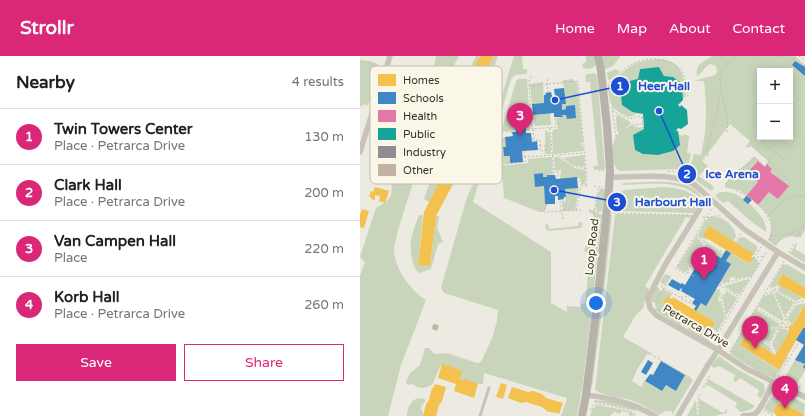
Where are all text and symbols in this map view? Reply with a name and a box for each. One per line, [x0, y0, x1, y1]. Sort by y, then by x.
text: Strollr [20, 17, 74, 39]
text: Home [555, 20, 595, 37]
text: Map [617, 20, 647, 37]
text: About [669, 20, 711, 37]
text: Contact [733, 20, 785, 37]
legend [370, 66, 502, 184]
map controls [757, 68, 793, 140]
button: + [757, 68, 793, 104]
text: Nearby [16, 72, 75, 93]
text: 4 results [292, 74, 344, 90]
text: Homes [403, 74, 439, 87]
callout: Heer Hall [610, 74, 698, 98]
text: 1 [616, 79, 624, 93]
text: Heer Hall [638, 79, 690, 93]
text: Schools [403, 92, 444, 105]
pin: 3 [507, 103, 533, 136]
button: − [757, 104, 793, 140]
text: Health [403, 110, 437, 123]
text: Twin Towers Center [54, 120, 193, 138]
text: Public [403, 128, 435, 141]
text: 1 [25, 129, 33, 145]
text: 130 m [304, 129, 344, 145]
text: Place · Petrarca Drive [54, 138, 185, 154]
text: Industry [403, 146, 446, 159]
callout: Ice Arena [677, 162, 767, 186]
text: Other [403, 164, 434, 177]
text: 2 [683, 167, 691, 181]
text: Ice Arena [705, 167, 759, 181]
text: Clark Hall [54, 176, 122, 194]
text: 2 [25, 185, 33, 201]
text: 200 m [304, 185, 344, 201]
callout: Harbourt Hall [607, 190, 720, 214]
text: Place · Petrarca Drive [54, 194, 185, 210]
text: 3 [613, 195, 621, 209]
text: Harbourt Hall [635, 195, 711, 209]
street label: Loop Road [583, 218, 601, 276]
text: Van Campen Hall [54, 232, 176, 250]
text: 3 [25, 241, 33, 257]
text: 220 m [304, 241, 344, 257]
pin: 1 [691, 247, 717, 280]
text: Place [54, 250, 87, 266]
text: Korb Hall [54, 288, 120, 306]
your location [586, 293, 606, 313]
text: 4 [25, 297, 33, 313]
text: 260 m [304, 297, 344, 313]
street label: Petrarca Drive [661, 302, 731, 350]
text: Place · Petrarca Drive [54, 306, 185, 322]
pin: 2 [742, 316, 768, 349]
button: Save [16, 344, 176, 381]
button: Share [184, 344, 344, 381]
pin: 4 [772, 376, 798, 409]

